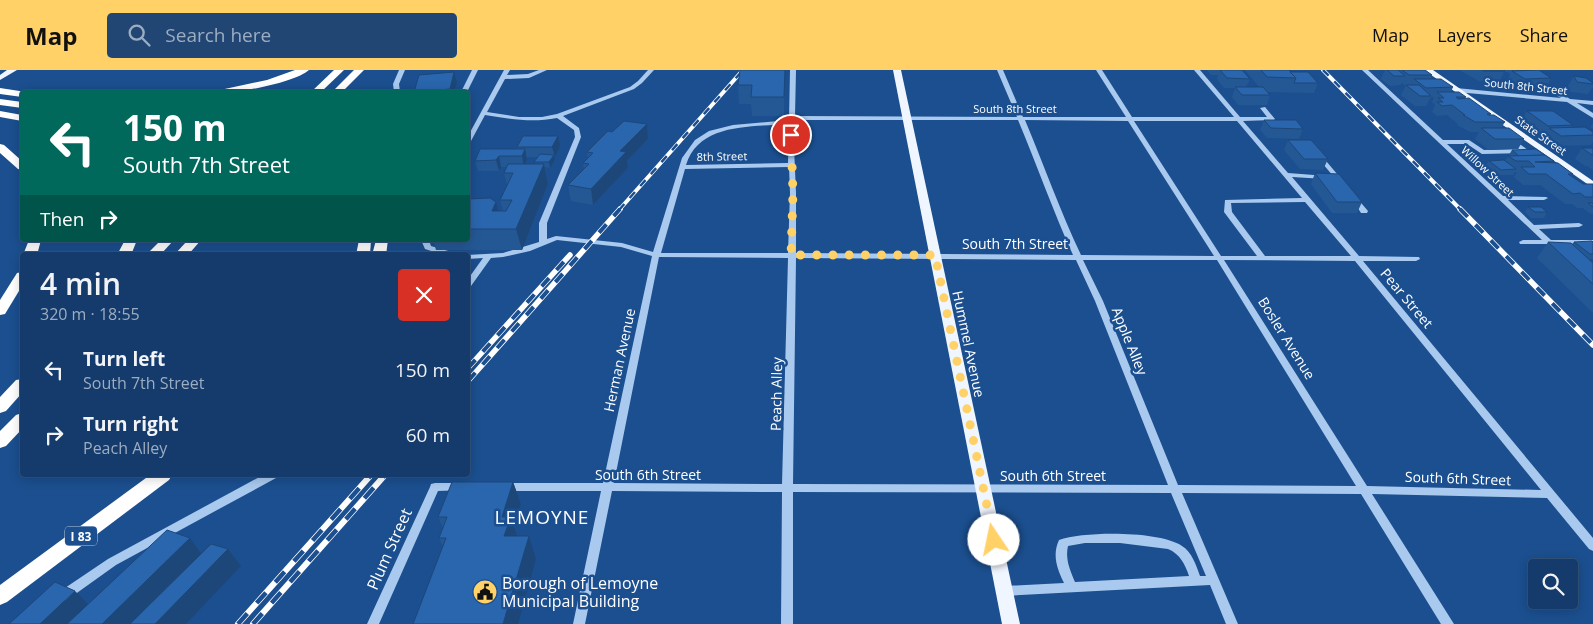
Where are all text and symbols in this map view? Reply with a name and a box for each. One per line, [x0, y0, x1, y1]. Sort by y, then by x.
search box [107, 13, 457, 58]
text: Map [25, 19, 77, 52]
icon: search [125, 21, 153, 49]
text: Search here [165, 22, 271, 48]
text: Map [1372, 23, 1409, 47]
text: Layers [1437, 23, 1492, 47]
text: Share [1520, 23, 1568, 47]
street label: South 8th Street [1484, 74, 1568, 98]
street label: South 8th Street [973, 101, 1057, 116]
text: 150 m [123, 104, 227, 151]
icon: left [40, 110, 105, 175]
street label: State Street [1512, 112, 1570, 158]
pin [770, 114, 812, 156]
icon: arrive [777, 121, 805, 149]
street label: Willow Street [1458, 143, 1518, 199]
street label: 8th Street [697, 148, 747, 164]
text: South 7th Street [123, 149, 290, 179]
icon: right [94, 205, 122, 233]
text: Then [40, 206, 84, 232]
street label: South 7th Street [962, 234, 1068, 253]
text: 4 min [40, 263, 121, 304]
street label: Pear Street [1376, 264, 1438, 332]
button: close [398, 269, 450, 321]
street label: Hummel Avenue [948, 289, 990, 399]
street label: Bosler Avenue [1254, 293, 1320, 383]
text: 320 m · 18:55 [40, 303, 140, 325]
street label: Apple Alley [1108, 304, 1153, 379]
street label: Herman Avenue [599, 306, 639, 414]
text: Turn left [83, 346, 165, 372]
icon: left [40, 356, 68, 384]
street label: Peach Alley [766, 356, 786, 431]
text: 150 m [395, 357, 450, 383]
text: South 7th Street [83, 372, 204, 394]
text: Turn right [83, 411, 178, 437]
icon: right [40, 421, 68, 449]
text: 60 m [406, 422, 450, 448]
text: Peach Alley [83, 437, 167, 459]
street label: South 6th Street [595, 465, 701, 484]
street label: South 6th Street [1000, 466, 1106, 485]
street label: South 6th Street [1405, 467, 1511, 489]
street label: Plum Street [361, 504, 417, 593]
district label: LEMOYNE [495, 504, 589, 530]
position arrow [967, 513, 1019, 565]
road number: I 83 [65, 526, 97, 546]
map controls [1528, 559, 1578, 609]
button: search [1528, 559, 1578, 609]
place label: Borough of Lemoyne Municipal Building [502, 572, 658, 612]
public building icon: Borough of Lemoyne Municipal Building [472, 579, 498, 605]

